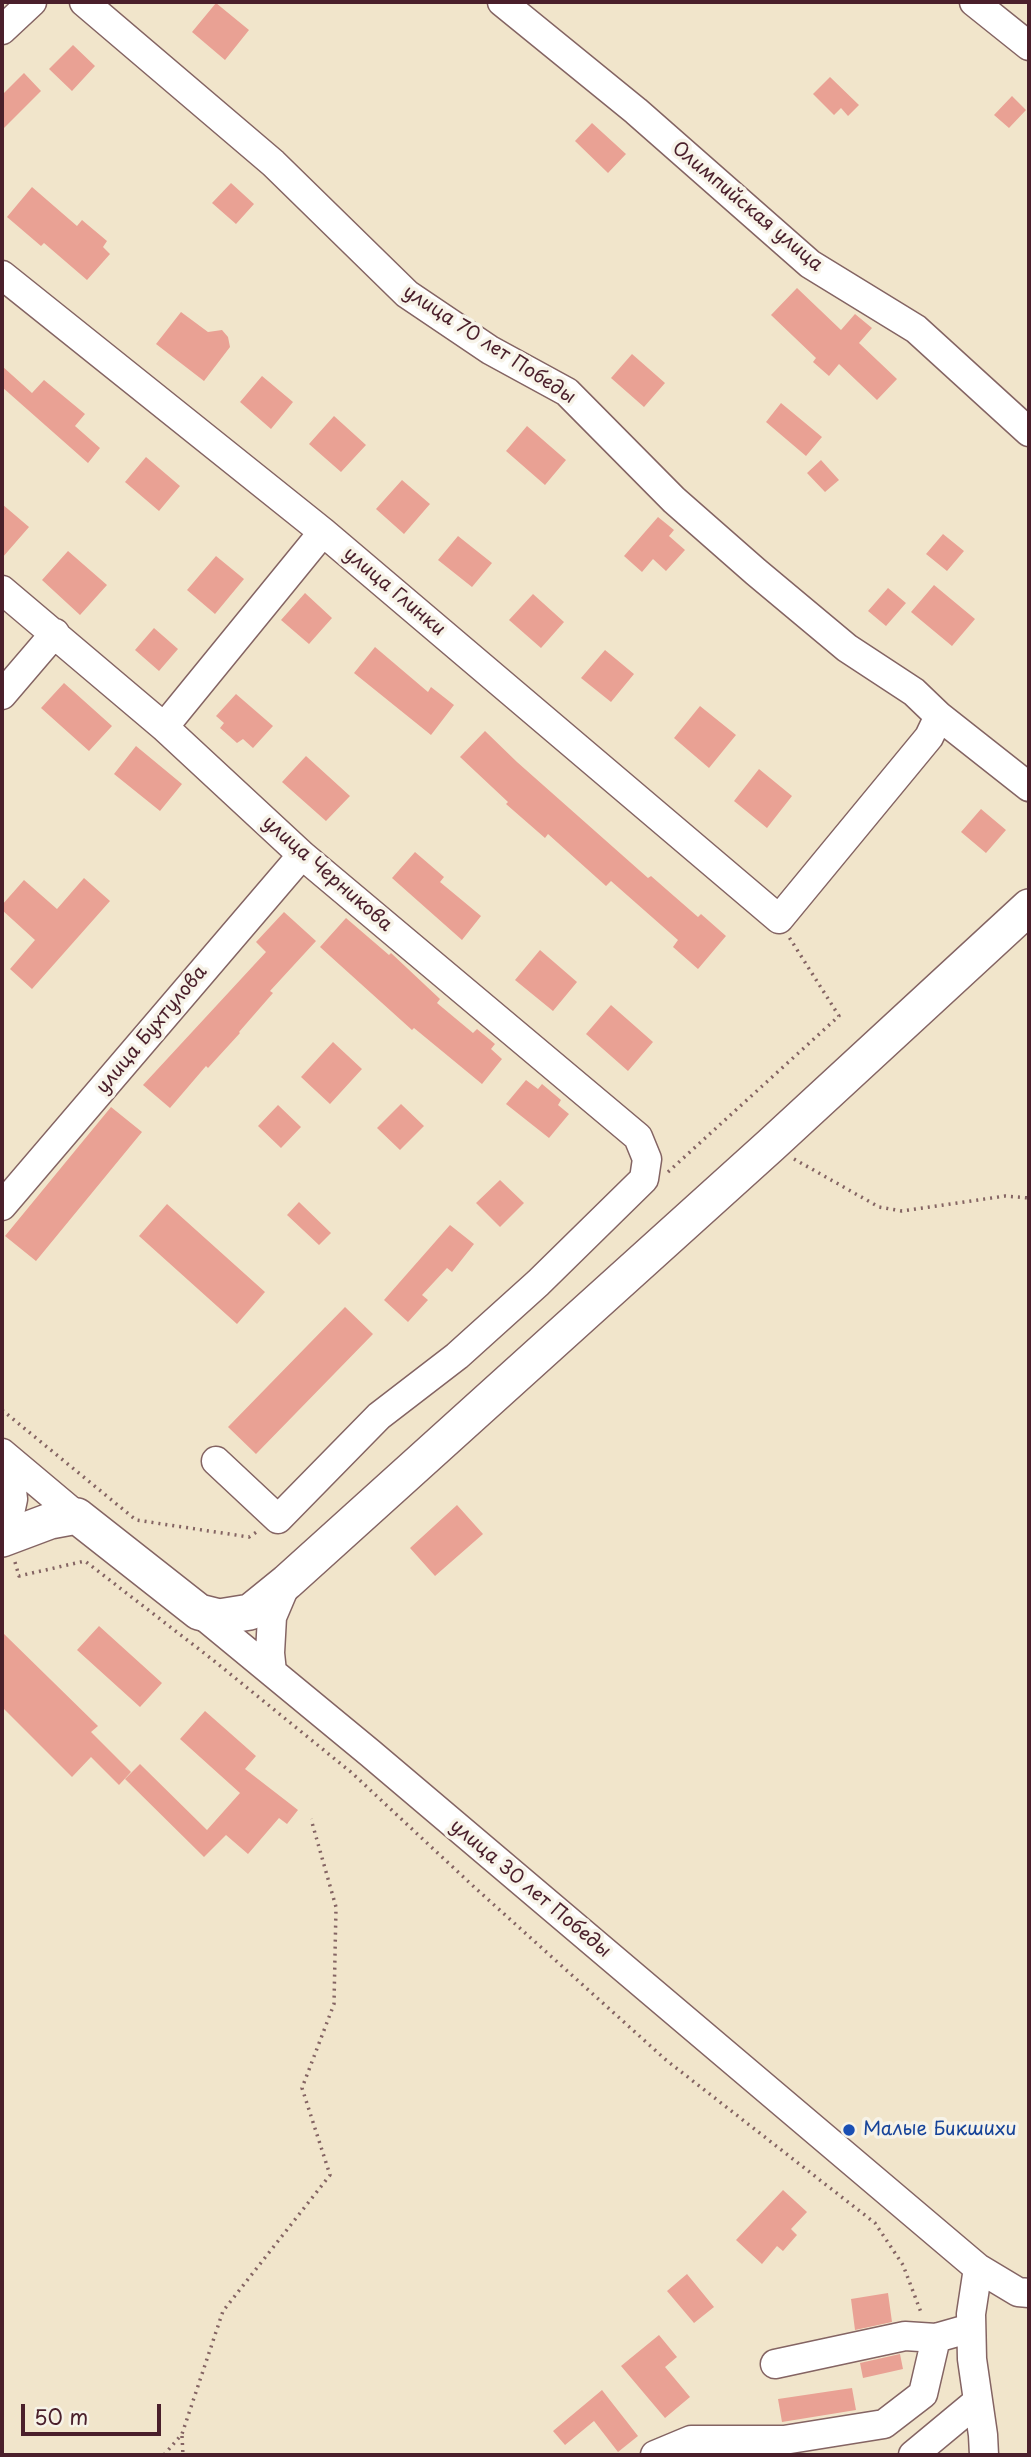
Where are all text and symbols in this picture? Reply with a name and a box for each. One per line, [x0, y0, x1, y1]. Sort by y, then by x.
street label: Олимпийская улица [667, 137, 827, 277]
street label: улица 70 лет Победы [399, 281, 579, 409]
street label: улица Глинки [339, 543, 449, 641]
street label: улица Черникова [257, 811, 397, 937]
street label: улица Бухтулова [92, 961, 212, 1099]
street label: улица 30 лет Победы [445, 1815, 615, 1963]
place label: Малые Бикшихи [863, 2119, 1017, 2141]
marker: Малые Бикшихи [841, 2122, 857, 2138]
scale bar [24, 2390, 164, 2434]
text: 50 m [34, 2400, 88, 2432]

